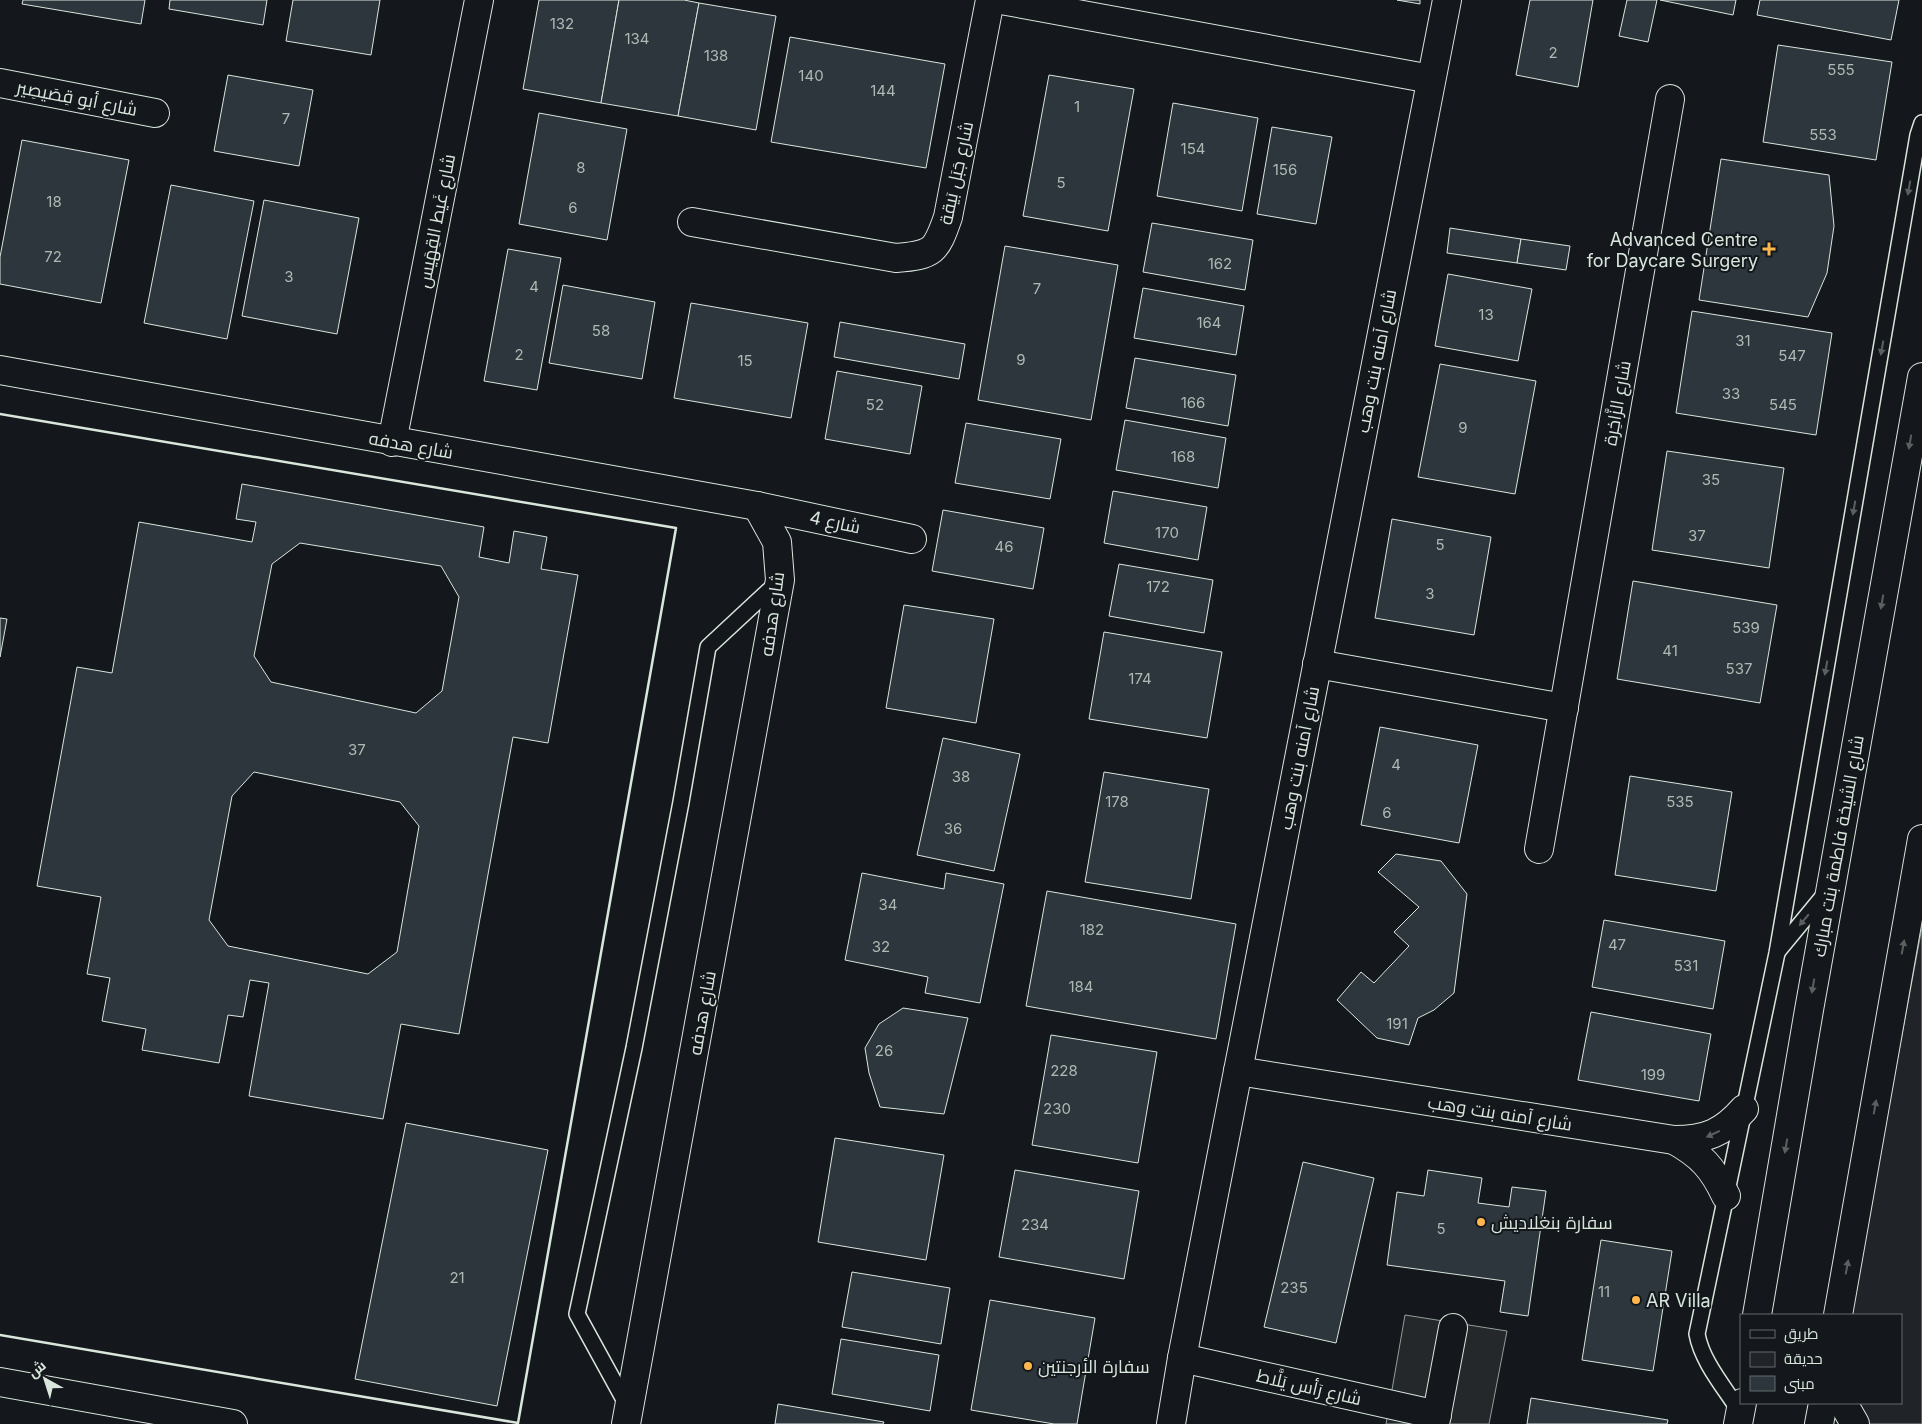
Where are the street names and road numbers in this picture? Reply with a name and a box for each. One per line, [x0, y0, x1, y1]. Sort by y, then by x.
street label: شارع أبو قِصَيصِير [13, 76, 139, 122]
street label: شارع جَبَل بَيقة [935, 120, 979, 227]
street label: شارع غَيط القِهَيس [413, 152, 461, 290]
street label: شارع آمنه بنت وهب [1352, 287, 1402, 435]
street label: شارع الزَّاخِرة [1599, 359, 1637, 447]
street label: شارع هدفه [367, 427, 455, 465]
street label: شارع 4 [807, 506, 862, 540]
street label: شارع هدفه [756, 570, 790, 658]
street label: شارع آمنه بنت وهب [1275, 684, 1325, 832]
street label: شارع الشيخة فاطمة بنت مبارك [1808, 733, 1870, 959]
street label: شارع هدفه [684, 969, 722, 1057]
street label: شارع آمنه بنت وهب [1426, 1091, 1574, 1137]
street label: شارع رَأس يَلَّاط [1254, 1363, 1364, 1411]

